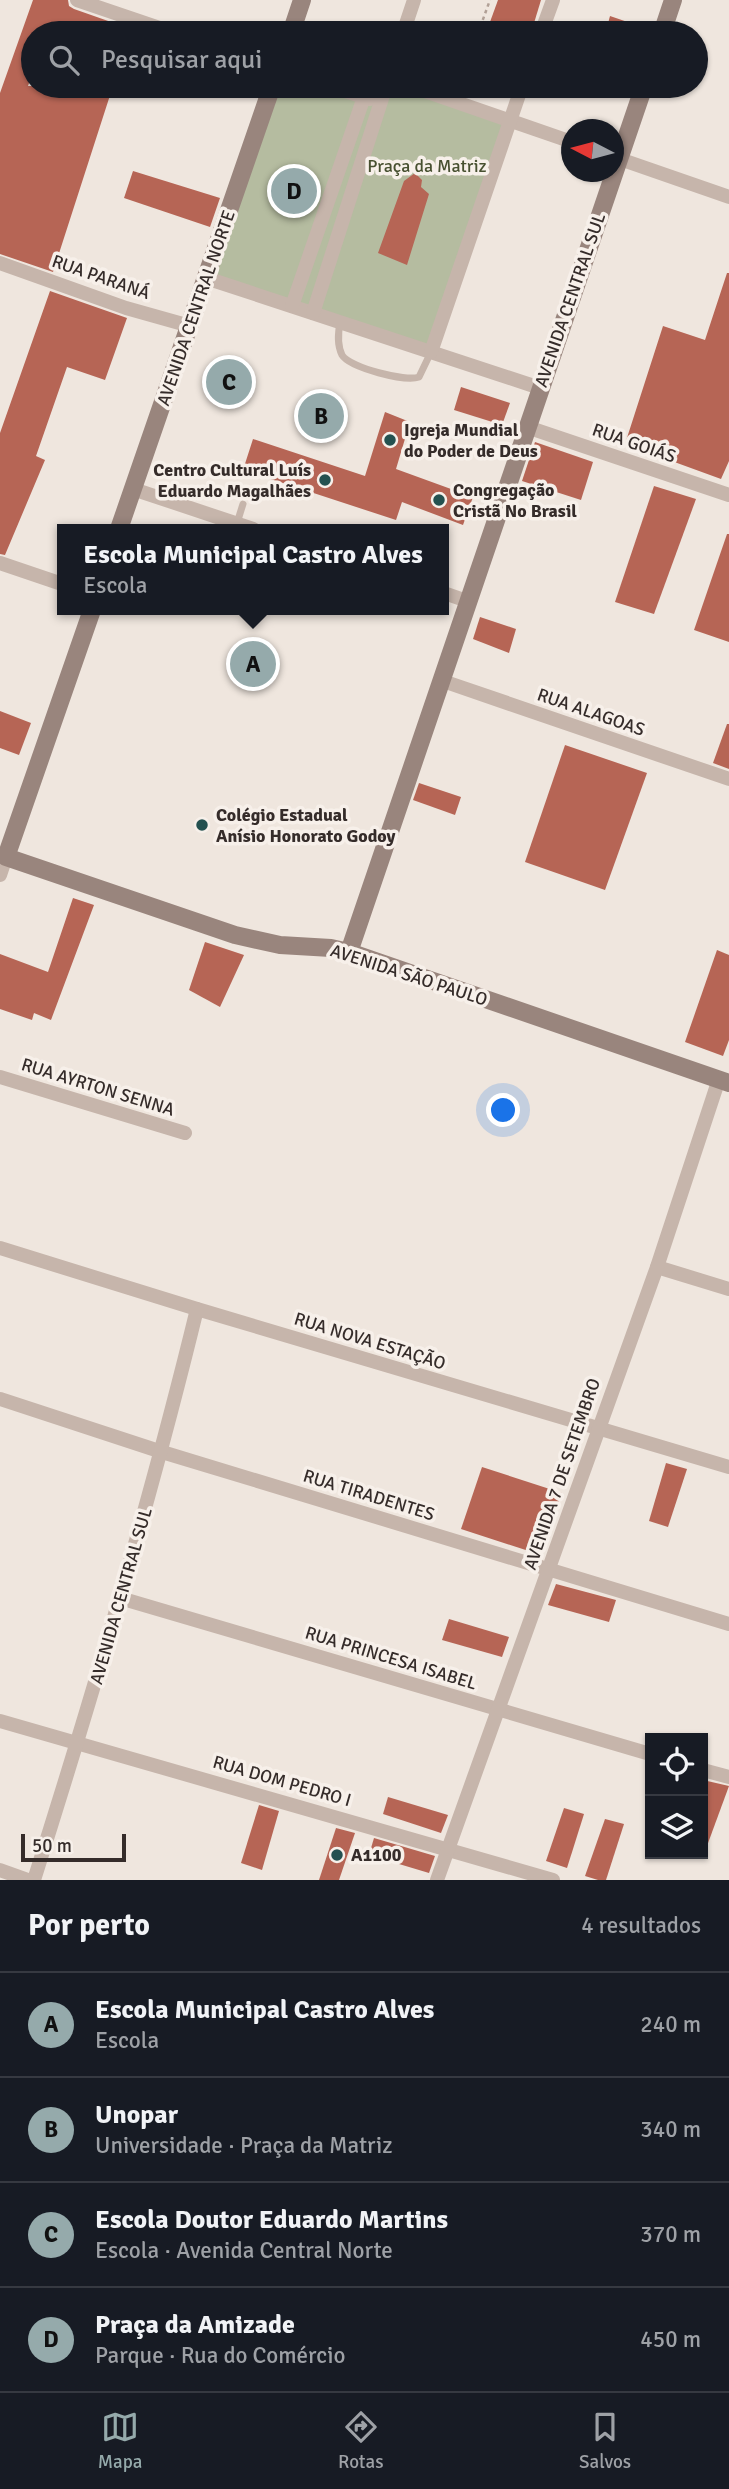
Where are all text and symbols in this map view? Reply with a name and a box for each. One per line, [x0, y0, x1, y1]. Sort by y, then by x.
search box [21, 21, 708, 98]
icon: search [45, 41, 83, 79]
text: Pesquisar aqui [101, 44, 262, 76]
north arrow [561, 119, 624, 182]
park label: Praça da Matriz [367, 155, 487, 177]
pin: D [271, 165, 317, 217]
street label: AVENIDA CENTRAL NORTE [152, 207, 240, 409]
street label: AVENIDA CENTRAL SUL [530, 210, 610, 390]
street label: RUA PARANÁ [49, 250, 153, 304]
pin: C [206, 356, 252, 408]
pin: B [298, 390, 344, 442]
street label: RUA GOIÁS [589, 418, 679, 468]
place label: Igreja Mundial do Poder de Deus [404, 419, 538, 462]
marker: Igreja Mundial do Poder de Deus [382, 432, 398, 448]
place label: Centro Cultural Luís Eduardo Magalhães [153, 459, 311, 502]
marker: Centro Cultural Luís Eduardo Magalhães [317, 472, 333, 488]
place label: Congregação Cristã No Brasil [453, 479, 577, 522]
marker: Congregação Cristã No Brasil [431, 492, 447, 508]
popup [57, 524, 449, 615]
text: Escola Municipal Castro Alves [83, 539, 423, 571]
text: Escola [83, 571, 148, 600]
pin: A [230, 638, 276, 690]
street label: RUA ALAGOAS [534, 683, 648, 741]
place label: Colégio Estadual Anísio Honorato Godoy [216, 804, 396, 847]
marker: Colégio Estadual Anísio Honorato Godoy [194, 817, 210, 833]
street label: AVENIDA SÃO PAULO [328, 939, 490, 1011]
street label: RUA AYRTON SENNA [19, 1053, 177, 1121]
your location [486, 1093, 520, 1127]
street label: RUA NOVA ESTAÇÃO [292, 1308, 448, 1374]
street label: AVENIDA 7 DE SETEMBRO [519, 1375, 605, 1573]
street label: RUA TIRADENTES [301, 1465, 437, 1525]
street label: AVENIDA CENTRAL SUL [85, 1505, 157, 1687]
street label: RUA PRINCESA ISABEL [302, 1621, 480, 1695]
map controls [645, 1733, 708, 1859]
button: locate [645, 1733, 708, 1796]
street label: RUA DOM PEDRO I [210, 1751, 354, 1811]
button: layers [645, 1796, 708, 1859]
scale bar [21, 1831, 126, 1863]
text: 50 m [32, 1834, 72, 1858]
place label: A1100 [351, 1844, 402, 1866]
marker: A1100 [329, 1847, 345, 1863]
text: Por perto [28, 1907, 150, 1944]
text: 4 resultados [581, 1911, 701, 1940]
text: Escola Municipal Castro Alves [95, 1994, 434, 2026]
text: A [44, 2010, 58, 2039]
text: 240 m [640, 2010, 701, 2039]
text: Escola [95, 2026, 159, 2055]
text: Unopar [95, 2099, 178, 2131]
text: B [44, 2115, 58, 2144]
text: 340 m [640, 2115, 701, 2144]
text: Universidade · Praça da Matriz [95, 2131, 392, 2160]
text: Escola Doutor Eduardo Martins [95, 2204, 448, 2236]
text: C [44, 2220, 58, 2249]
text: 370 m [640, 2220, 701, 2249]
text: Escola · Avenida Central Norte [95, 2236, 393, 2265]
text: Praça da Amizade [95, 2309, 295, 2341]
text: D [43, 2325, 59, 2354]
text: 450 m [640, 2325, 701, 2354]
text: Parque · Rua do Comércio [95, 2341, 345, 2370]
tab: Mapa [98, 2408, 142, 2474]
tab: Rotas [338, 2408, 383, 2474]
tab: Salvos [579, 2408, 631, 2474]

